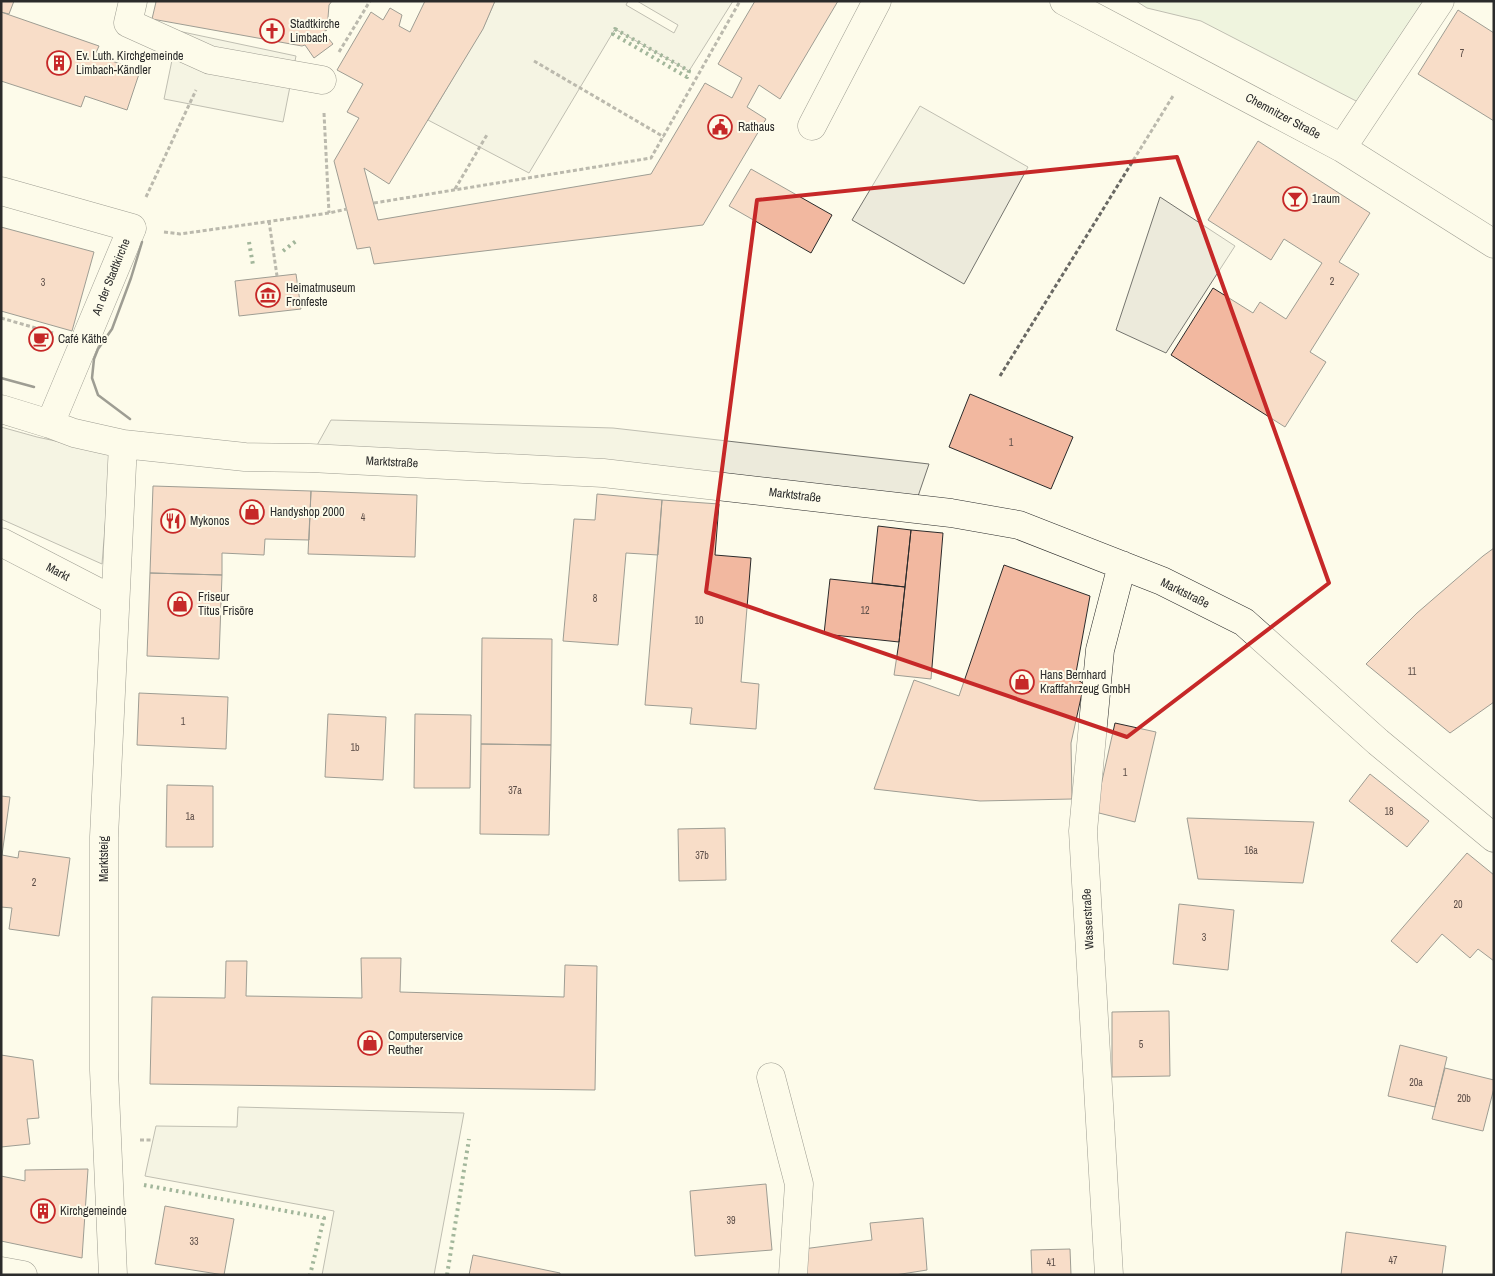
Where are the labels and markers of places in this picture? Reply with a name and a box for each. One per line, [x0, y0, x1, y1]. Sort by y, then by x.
place label: Stadtkirche Limbach [290, 16, 340, 46]
church icon: Stadtkirche Limbach [259, 18, 285, 44]
place label: Ev. Luth. Kirchgemeinde Limbach-Kändler [76, 48, 184, 78]
building icon: Ev. Luth. Kirchgemeinde Limbach-Kändler [46, 50, 72, 76]
public building icon: Rathaus [707, 114, 733, 140]
place label: Rathaus [738, 119, 775, 135]
bar icon: 1raum [1282, 186, 1308, 212]
place label: 1raum [1312, 191, 1340, 207]
place label: Heimatmuseum Fronfeste [286, 280, 355, 310]
museum icon: Heimatmuseum Fronfeste [255, 282, 281, 308]
cafe icon: Café Käthe [28, 326, 54, 352]
place label: Café Käthe [58, 331, 107, 347]
shop icon: Handyshop 2000 [239, 499, 265, 525]
place label: Handyshop 2000 [270, 504, 344, 520]
restaurant icon: Mykonos [160, 508, 186, 534]
place label: Mykonos [190, 513, 229, 529]
place label: Friseur Titus Frisöre [198, 589, 254, 619]
shop icon: Friseur Titus Frisöre [167, 591, 193, 617]
place label: Hans Bernhard Kraftfahrzeug GmbH [1040, 667, 1130, 697]
shop icon: Hans Bernhard Kraftfahrzeug GmbH [1009, 669, 1035, 695]
place label: Computerservice Reuther [388, 1028, 463, 1058]
shop icon: Computerservice Reuther [357, 1030, 383, 1056]
building icon: Kirchgemeinde [30, 1198, 56, 1224]
place label: Kirchgemeinde [60, 1203, 127, 1219]

